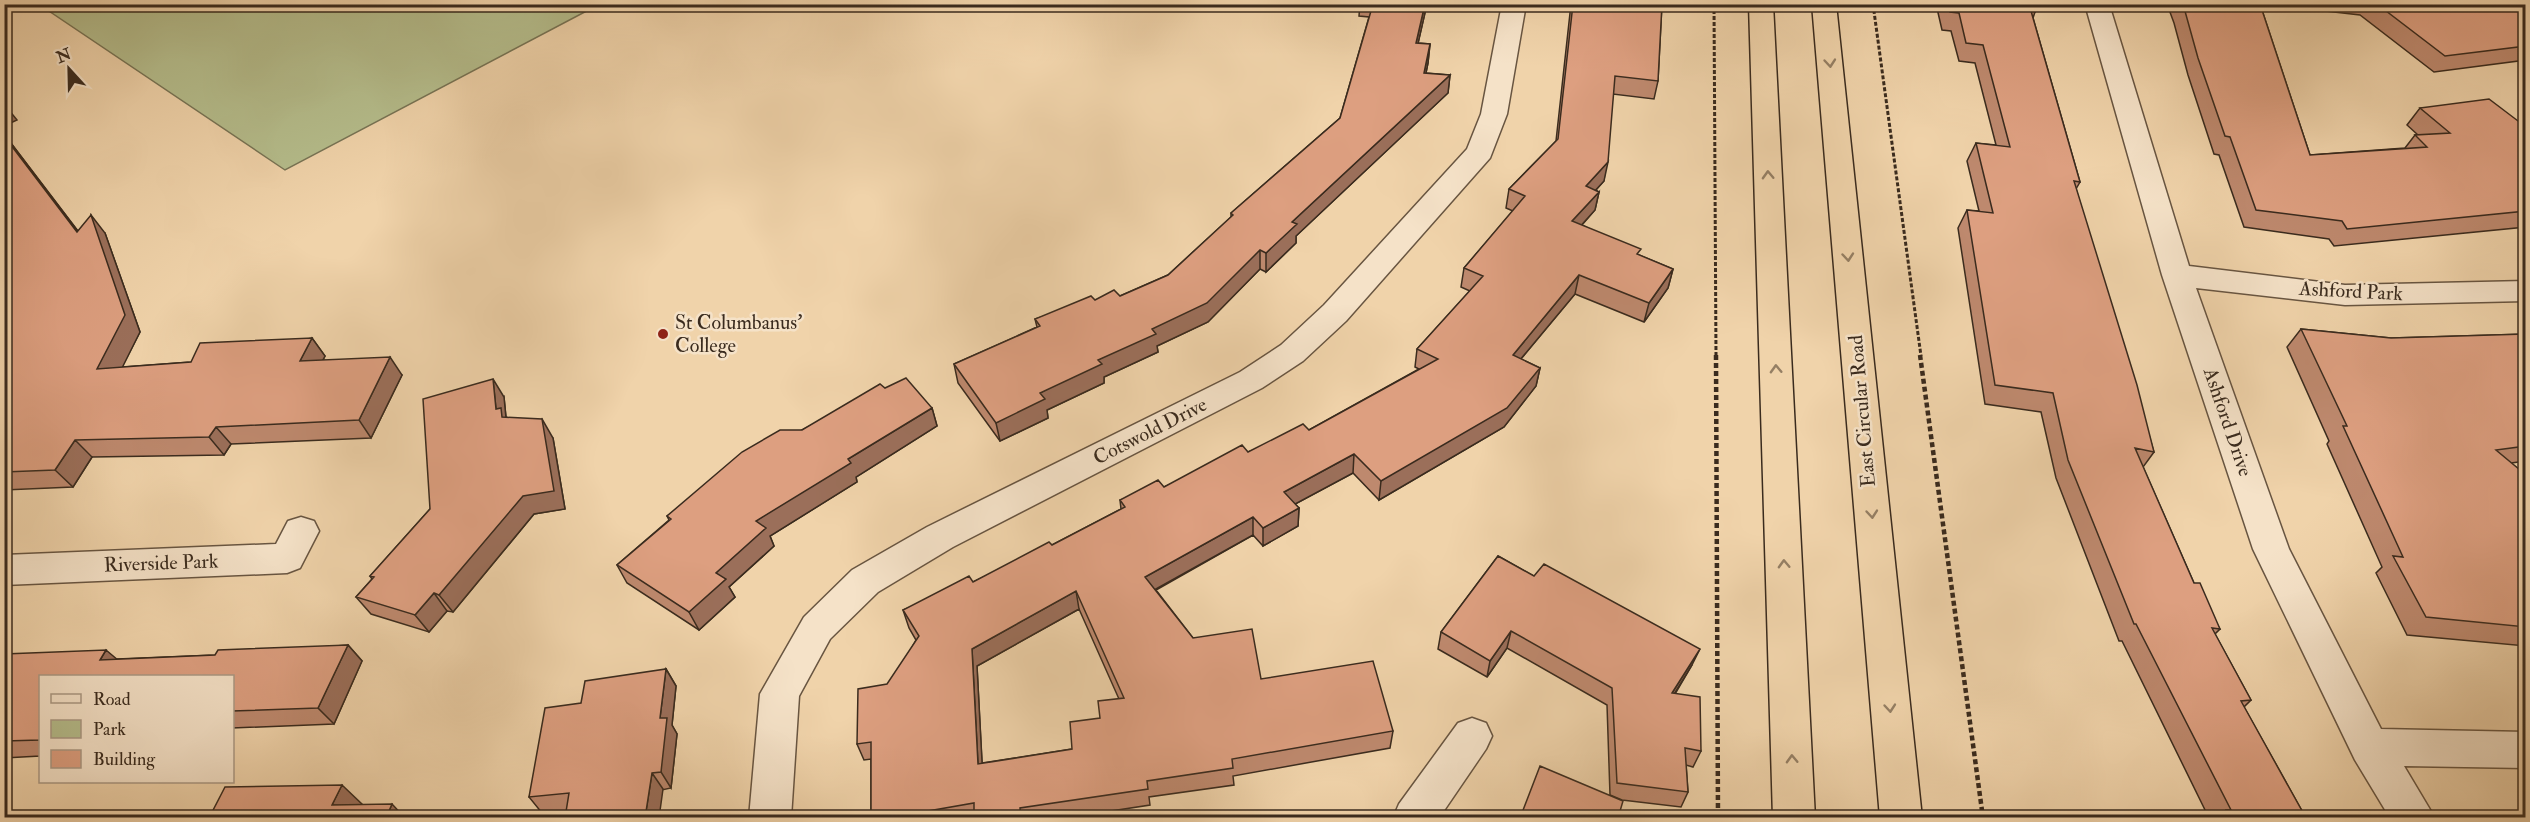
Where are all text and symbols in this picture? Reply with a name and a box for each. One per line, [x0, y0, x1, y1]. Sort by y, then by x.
north arrow [39, 39, 99, 99]
text: N [52, 44, 75, 68]
one-way arrow [1823, 58, 1836, 67]
one-way arrow [1761, 170, 1774, 179]
one-way arrow [1841, 252, 1854, 261]
street label: Ashford Park [2298, 276, 2404, 306]
place label: St Columbanus' College [675, 310, 802, 358]
marker: St Columbanus' College [656, 327, 670, 341]
street label: East Circular Road [1843, 334, 1881, 488]
street label: Ashford Drive [2197, 363, 2258, 480]
one-way arrow [1769, 365, 1782, 374]
street label: Cotswold Drive [1089, 392, 1211, 470]
one-way arrow [1865, 509, 1878, 518]
street label: Riverside Park [103, 548, 219, 577]
one-way arrow [1778, 560, 1790, 569]
legend [39, 675, 234, 783]
text: Road [93, 688, 131, 711]
one-way arrow [1883, 703, 1896, 712]
text: Park [93, 718, 126, 741]
text: Building [93, 748, 156, 771]
one-way arrow [1786, 755, 1798, 764]

